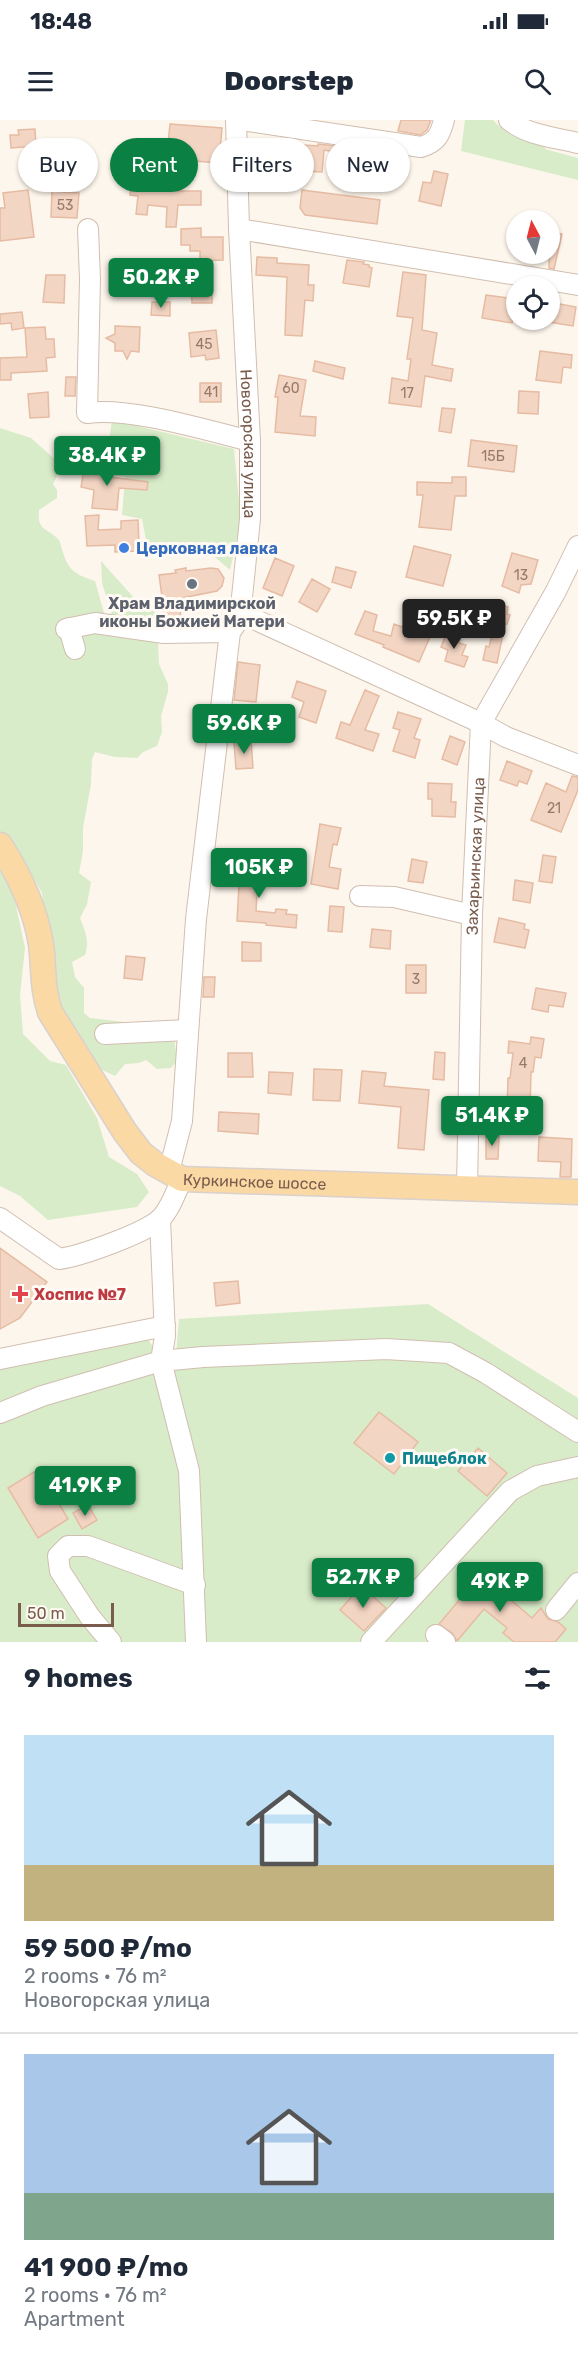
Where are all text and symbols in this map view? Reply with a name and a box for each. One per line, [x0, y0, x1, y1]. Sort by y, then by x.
text: 18:48 [30, 8, 92, 35]
icon: menu [24, 65, 57, 98]
text: Doorstep [224, 65, 354, 97]
icon: search [521, 65, 554, 98]
chip: Buy [18, 138, 98, 192]
chip: Rent [110, 138, 198, 192]
chip: Filters [210, 138, 314, 192]
chip: New [326, 138, 410, 192]
house number: 53 [57, 197, 73, 214]
north arrow [506, 210, 560, 264]
map controls [506, 210, 560, 330]
pin: 50.2K ₽ [106, 258, 216, 309]
text: 50.2K ₽ [123, 265, 199, 289]
button: locate [506, 276, 560, 330]
house number: 45 [195, 336, 213, 353]
street label: Новогорская улица [236, 369, 259, 518]
house number: 60 [282, 380, 300, 397]
house number: 41 [204, 384, 218, 401]
house number: 17 [400, 385, 414, 402]
pin: 38.4K ₽ [52, 436, 162, 487]
text: 38.4K ₽ [68, 443, 146, 467]
house number: 15Б [481, 448, 505, 465]
place label: Церковная лавка [136, 539, 278, 558]
marker: Церковная лавка [117, 541, 131, 555]
house number: 13 [514, 567, 528, 584]
marker: Храм Владимирской иконы Божией Матери [185, 577, 199, 591]
place label: Храм Владимирской иконы Божией Матери [99, 594, 285, 631]
pin: 59.5K ₽ [399, 599, 509, 650]
text: 59.5K ₽ [416, 606, 492, 630]
pin: 59.6K ₽ [189, 704, 299, 755]
text: 59.6K ₽ [206, 711, 282, 735]
street label: Захарьинская улица [463, 777, 488, 935]
house number: 21 [547, 800, 561, 817]
pin: 105K ₽ [210, 848, 308, 899]
text: 105K ₽ [225, 855, 293, 879]
house number: 3 [412, 971, 420, 988]
house number: 4 [519, 1055, 528, 1072]
pin: 51.4K ₽ [437, 1096, 547, 1147]
text: 51.4K ₽ [455, 1103, 529, 1127]
street label: Куркинское шоссе [183, 1170, 327, 1194]
marker: Хоспис №7 [11, 1285, 29, 1303]
place label: Хоспис №7 [34, 1285, 126, 1304]
place label: Пищеблок [402, 1449, 487, 1468]
marker: Пищеблок [383, 1451, 397, 1465]
pin: 41.9K ₽ [30, 1466, 140, 1517]
text: 41.9K ₽ [49, 1473, 121, 1497]
pin: 52.7K ₽ [308, 1558, 418, 1609]
pin: 49K ₽ [458, 1562, 542, 1613]
text: 52.7K ₽ [326, 1565, 400, 1589]
text: 49K ₽ [471, 1569, 529, 1593]
scale bar [18, 1600, 114, 1628]
text: 50 m [27, 1604, 65, 1623]
icon: filters [521, 1662, 554, 1695]
text: 9 homes [24, 1663, 133, 1694]
icon: home [235, 1774, 343, 1882]
text: 59 500 ₽/mo [24, 1933, 192, 1964]
text: 2 rooms · 76 m² [24, 1964, 167, 1988]
text: Новогорская улица [24, 1988, 210, 2012]
icon: home [235, 2093, 343, 2201]
text: 41 900 ₽/mo [24, 2252, 188, 2283]
text: 2 rooms · 76 m² [24, 2283, 167, 2307]
text: Apartment [24, 2307, 125, 2331]

